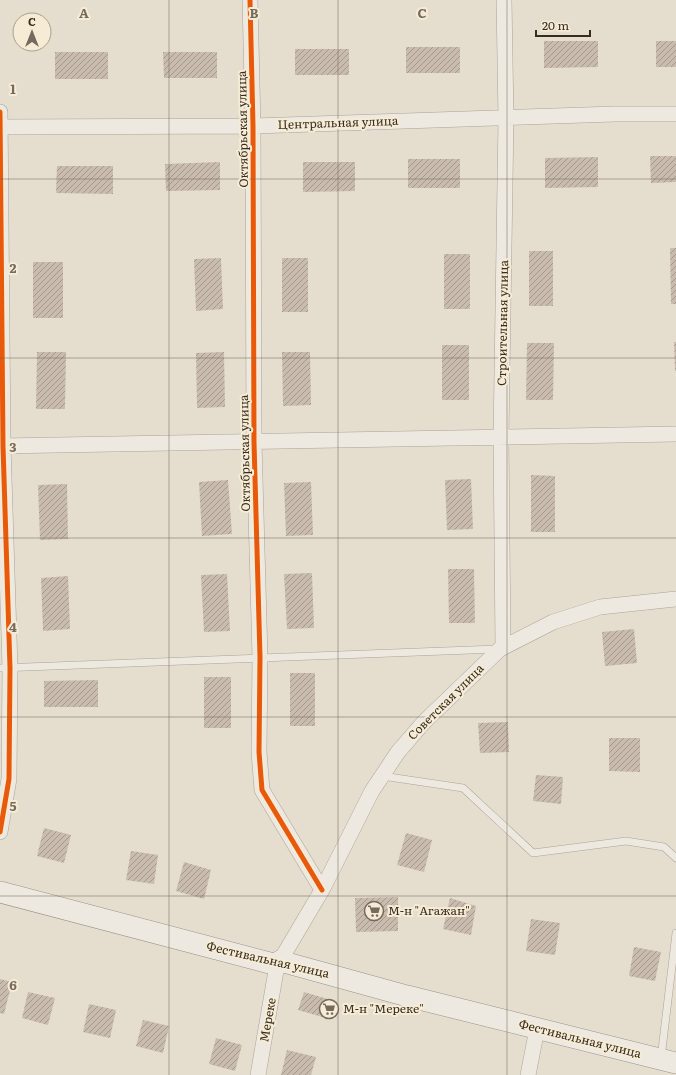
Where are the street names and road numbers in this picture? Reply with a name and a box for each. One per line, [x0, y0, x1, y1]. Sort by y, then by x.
street label: Октябрьская улица [232, 70, 252, 188]
street label: Центральная улица [277, 111, 399, 133]
street label: Строительная улица [492, 259, 512, 386]
street label: Октябрьская улица [234, 394, 254, 512]
street label: Советская улица [403, 659, 488, 743]
street label: Фестивальная улица [205, 936, 332, 982]
street label: Мереке [254, 996, 280, 1044]
street label: Фестивальная улица [517, 1014, 644, 1062]

